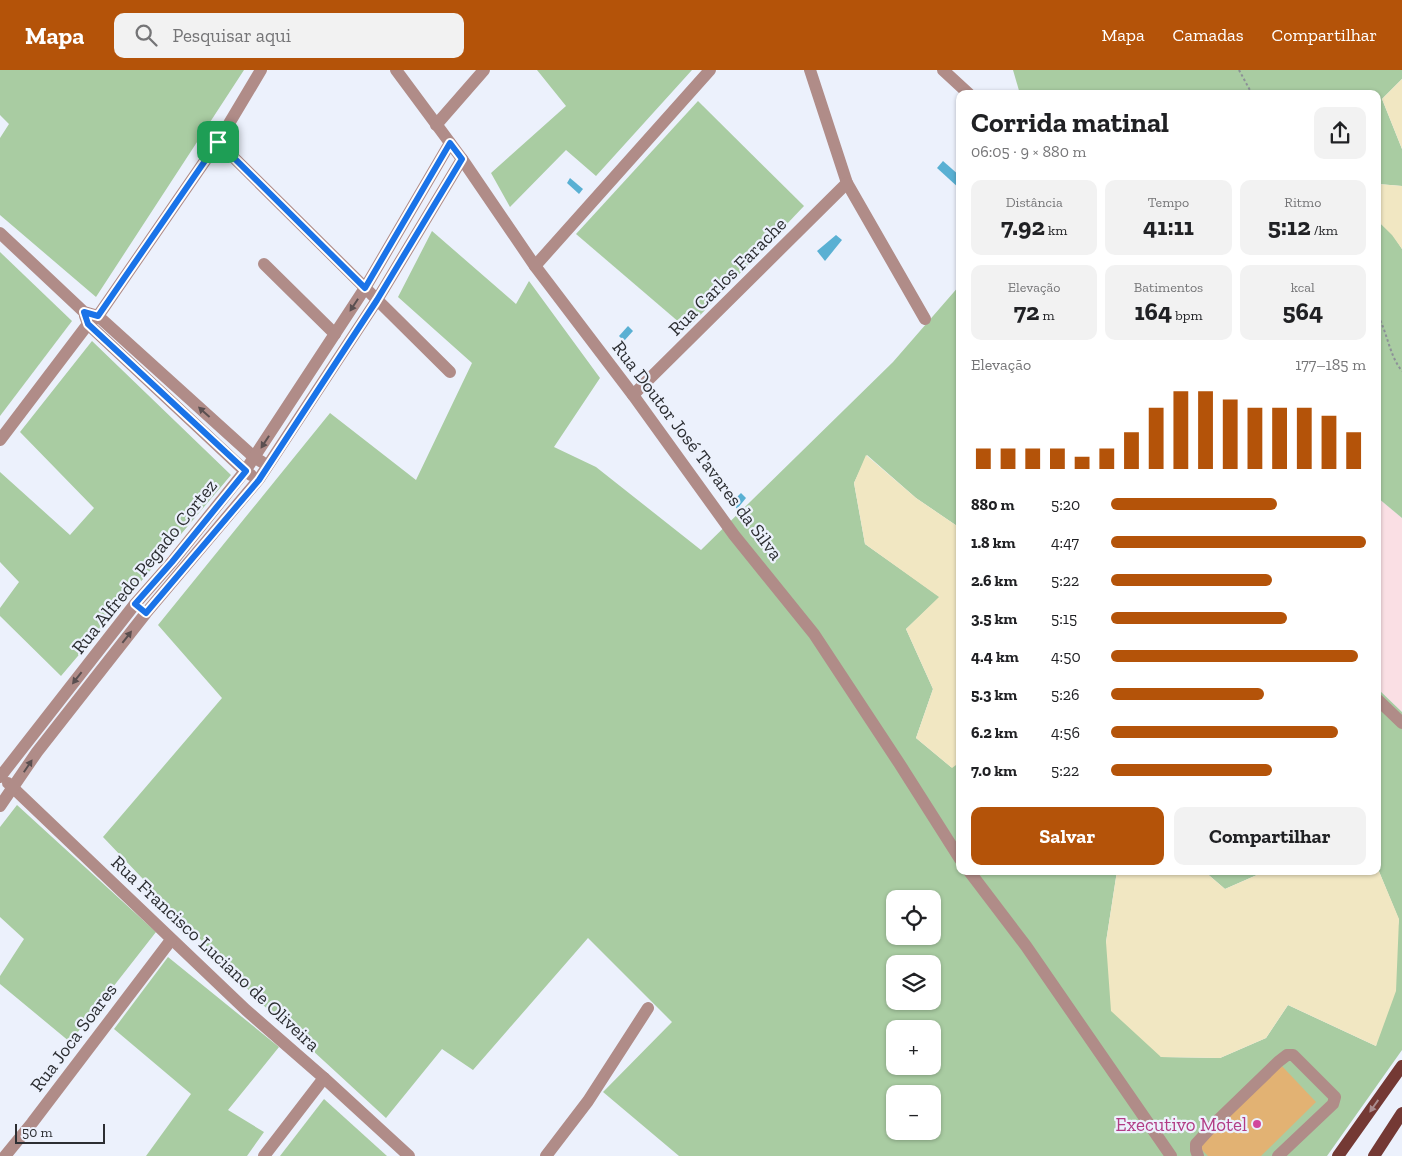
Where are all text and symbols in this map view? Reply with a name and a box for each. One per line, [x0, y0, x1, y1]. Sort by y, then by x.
search box [114, 13, 464, 58]
text: Mapa [25, 21, 84, 50]
icon: search [132, 21, 160, 49]
text: Pesquisar aqui [172, 24, 291, 47]
text: Mapa [1102, 24, 1145, 46]
text: Camadas [1173, 24, 1244, 46]
text: Compartilhar [1272, 24, 1377, 46]
text: Corrida matinal [971, 106, 1169, 139]
button: share [1314, 107, 1366, 159]
pin [197, 121, 239, 163]
icon: arrive [204, 128, 232, 156]
text: 06:05 · 9 × 880 m [971, 142, 1086, 161]
text: Distância [1006, 194, 1063, 211]
text: Tempo [1148, 194, 1189, 211]
text: Ritmo [1284, 194, 1321, 211]
text: 7.92 [1001, 211, 1045, 241]
text: 41:11 [1143, 211, 1194, 241]
text: 5:12 [1268, 211, 1311, 241]
street label: Rua Carlos Farache [663, 212, 791, 340]
text: km [1045, 222, 1067, 239]
text: /km [1311, 222, 1338, 239]
text: Elevação [1008, 279, 1060, 296]
text: Batimentos [1134, 279, 1203, 296]
text: kcal [1291, 279, 1315, 296]
text: 72 [1014, 296, 1039, 326]
text: 164 [1134, 296, 1172, 326]
text: 564 [1282, 296, 1323, 326]
one-way arrow [349, 299, 358, 312]
text: m [1039, 307, 1055, 324]
text: bpm [1172, 307, 1203, 324]
street label: Rua Doutor José Tavares da Silva [608, 336, 788, 565]
text: Elevação [971, 355, 1031, 374]
text: 177–185 m [1295, 355, 1366, 374]
one-way arrow [198, 407, 211, 418]
one-way arrow [260, 435, 270, 448]
street label: Rua Alfredo Pegado Cortez [67, 474, 222, 658]
text: 880 m [971, 495, 1014, 514]
text: 5:20 [1051, 495, 1080, 514]
text: 1.8 km [971, 533, 1016, 552]
text: 4:47 [1051, 533, 1079, 552]
text: 2.6 km [971, 571, 1017, 590]
text: 5:22 [1051, 571, 1079, 590]
text: 3.5 km [971, 609, 1017, 628]
text: 5:15 [1051, 609, 1077, 628]
one-way arrow [122, 631, 133, 644]
text: 4.4 km [971, 647, 1019, 666]
text: 4:50 [1051, 647, 1081, 666]
one-way arrow [72, 671, 83, 684]
text: 5.3 km [971, 685, 1017, 704]
text: 5:26 [1051, 685, 1080, 704]
text: 6.2 km [971, 723, 1018, 742]
text: 4:56 [1051, 723, 1080, 742]
one-way arrow [23, 759, 33, 773]
text: 7.0 km [971, 761, 1017, 780]
text: 5:22 [1051, 761, 1079, 780]
button: Salvar [971, 807, 1164, 865]
button: Compartilhar [1174, 807, 1366, 865]
street label: Rua Francisco Luciano de Oliveira [107, 850, 325, 1056]
map controls [886, 890, 941, 1140]
button: locate [886, 890, 941, 945]
button: layers [886, 955, 941, 1010]
street label: Rua Joca Soares [25, 978, 122, 1096]
button: + [886, 1020, 941, 1075]
button: − [886, 1085, 941, 1140]
one-way arrow [1369, 1099, 1379, 1113]
place label: Executivo Motel [1115, 1113, 1247, 1136]
marker: Executivo Motel [1251, 1118, 1263, 1130]
scale bar [15, 1121, 105, 1144]
text: 50 m [22, 1124, 53, 1141]

